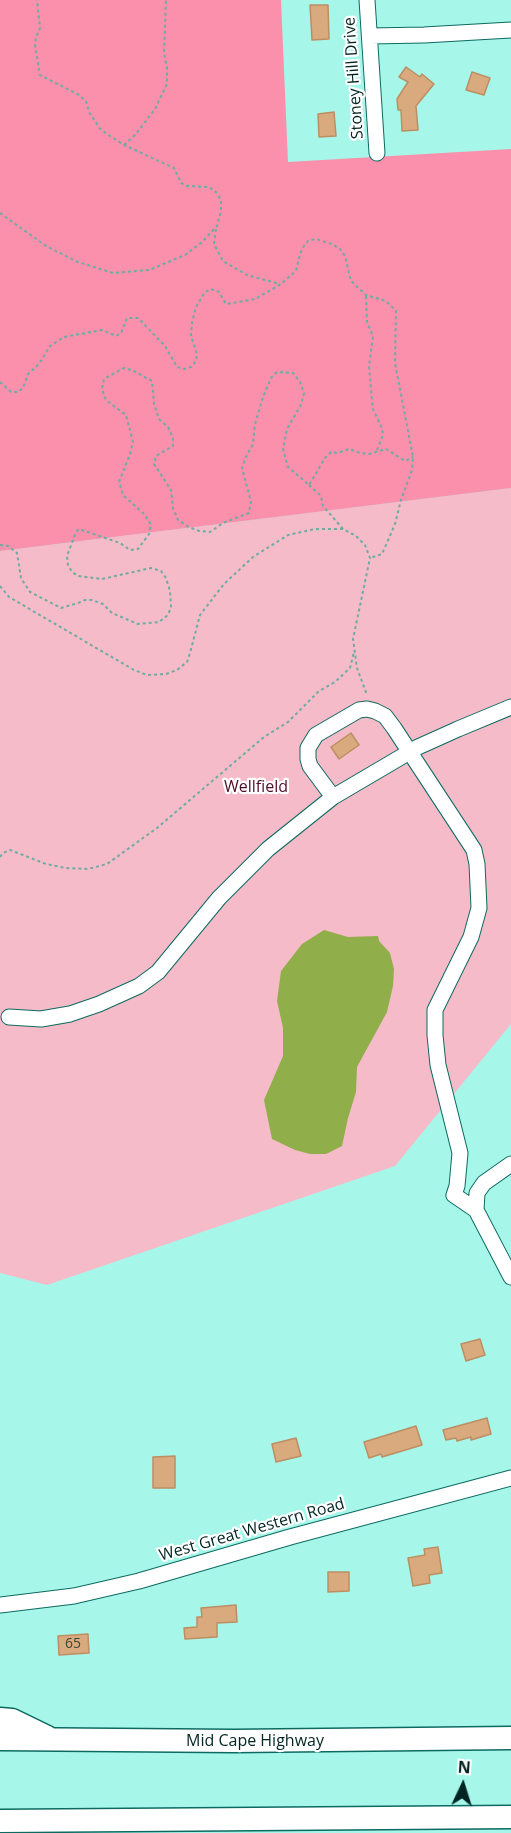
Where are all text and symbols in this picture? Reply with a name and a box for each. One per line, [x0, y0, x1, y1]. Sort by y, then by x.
street label: Stoney Hill Drive [340, 16, 368, 140]
park label: Wellfield [224, 777, 288, 797]
street label: West Great Western Road [157, 1494, 347, 1566]
house number: 65 [65, 1636, 81, 1652]
street label: Mid Cape Highway [186, 1731, 324, 1751]
north arrow [433, 1755, 493, 1815]
text: N [457, 1756, 472, 1778]

